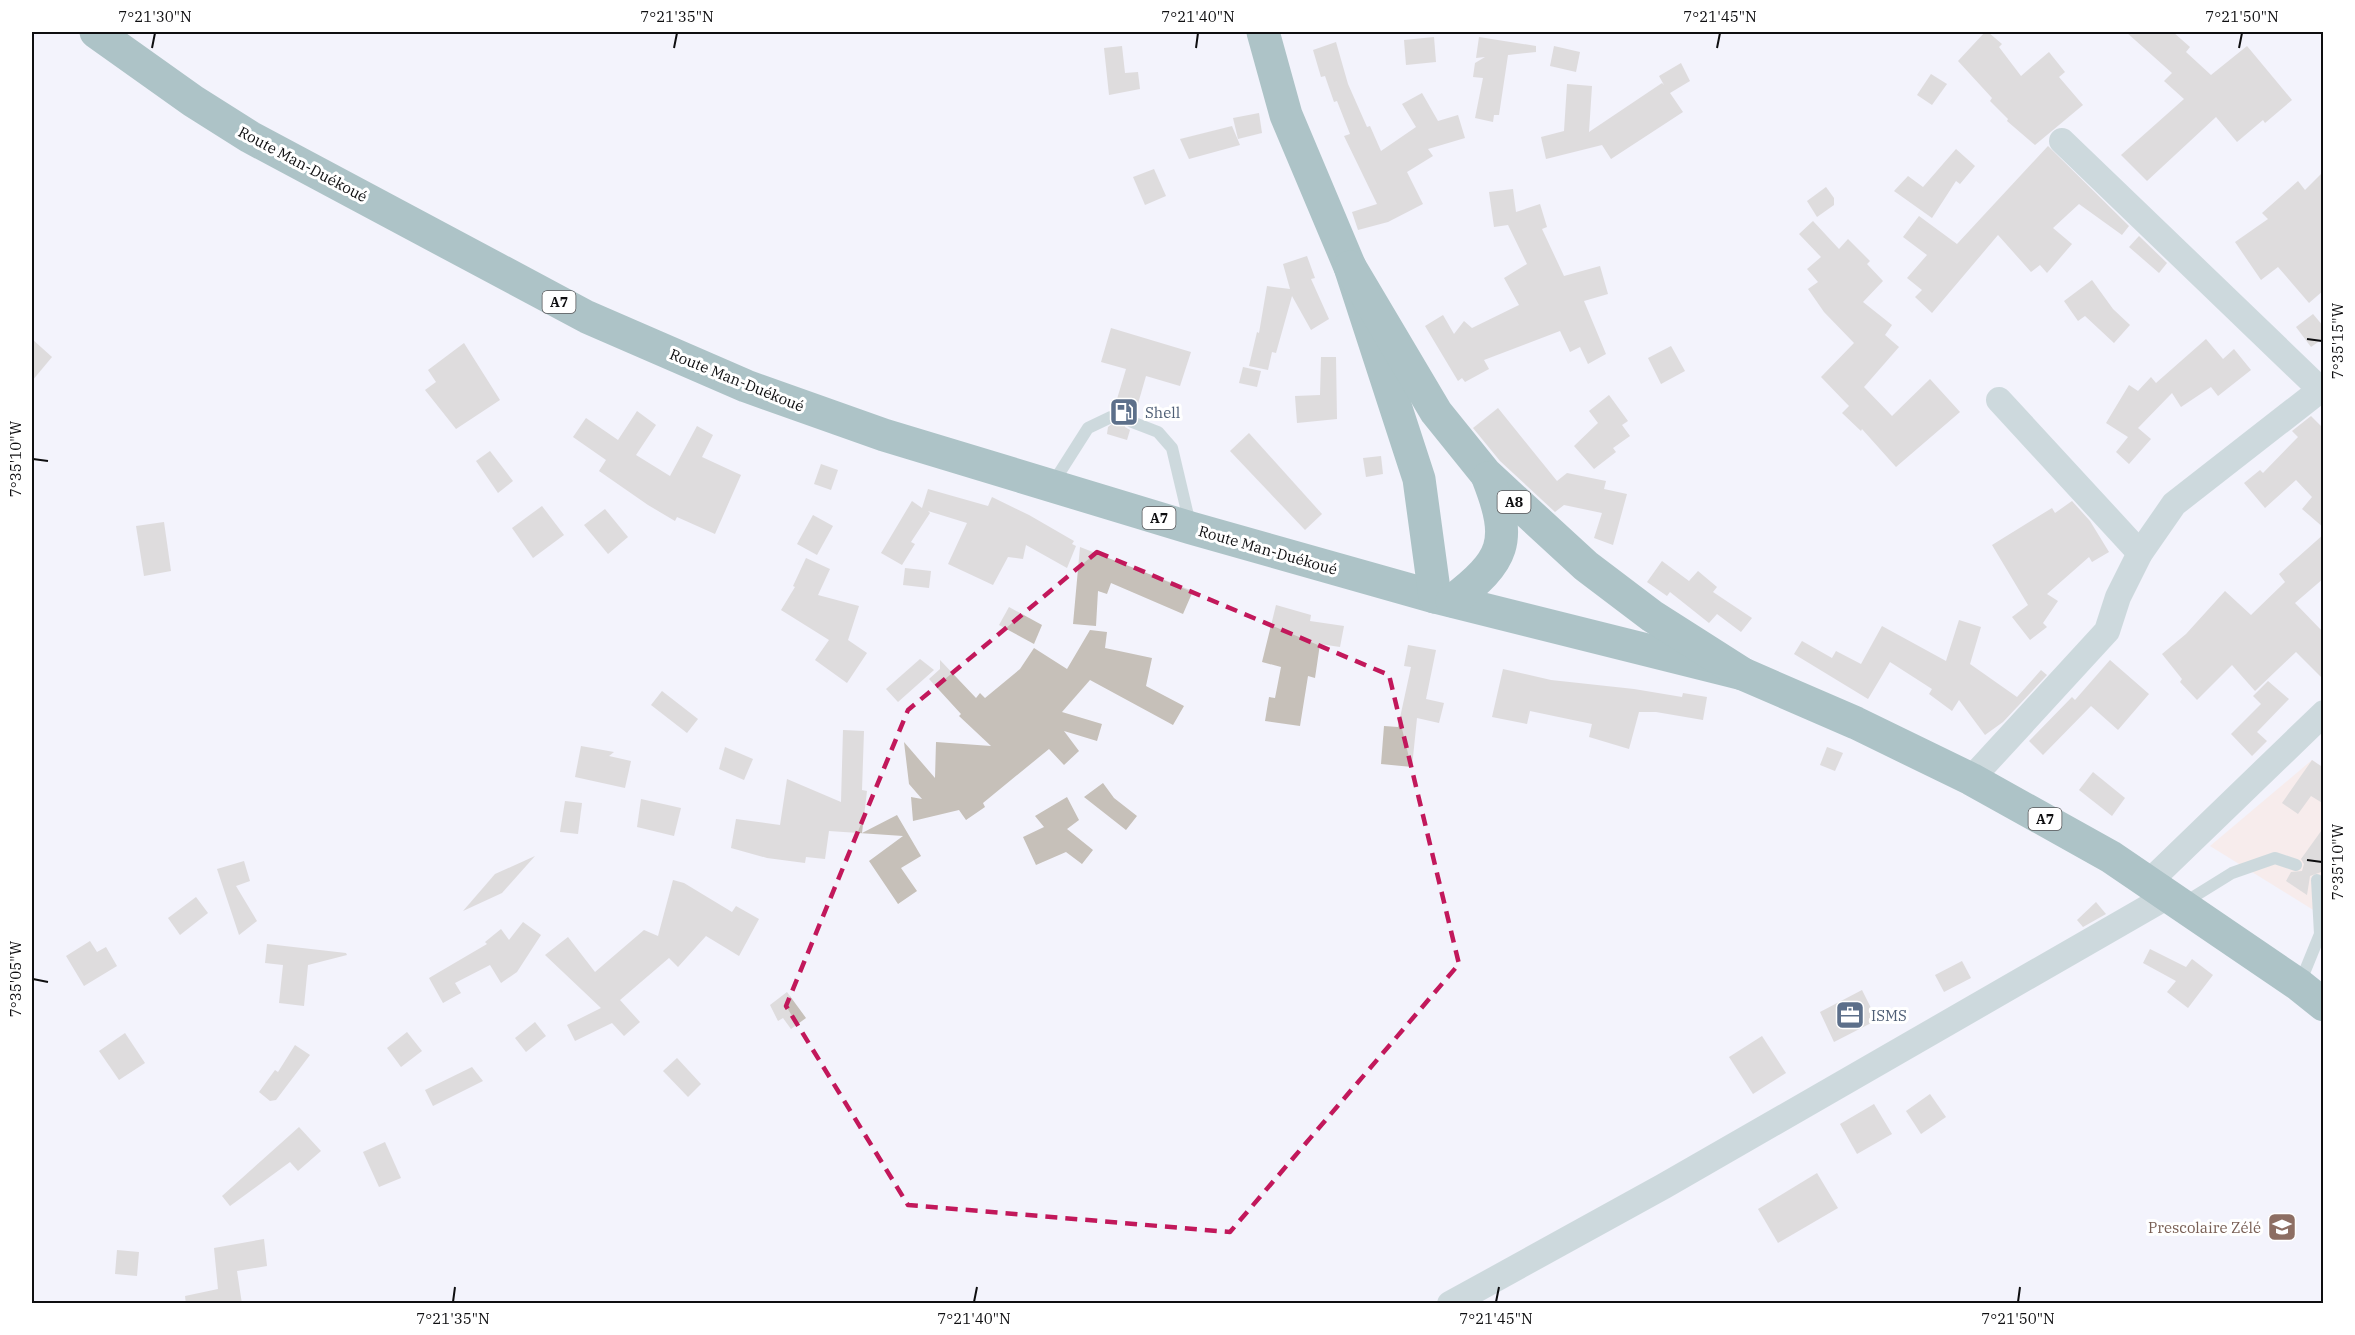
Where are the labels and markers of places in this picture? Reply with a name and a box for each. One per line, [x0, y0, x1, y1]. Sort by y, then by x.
fuel station icon: Shell [1108, 396, 1140, 428]
place label: Shell [1145, 403, 1180, 422]
office icon: ISMS [1834, 999, 1866, 1031]
place label: ISMS [1871, 1006, 1907, 1025]
school or university icon: Prescolaire Zélé [2266, 1211, 2298, 1243]
place label: Prescolaire Zélé [2148, 1218, 2261, 1237]

